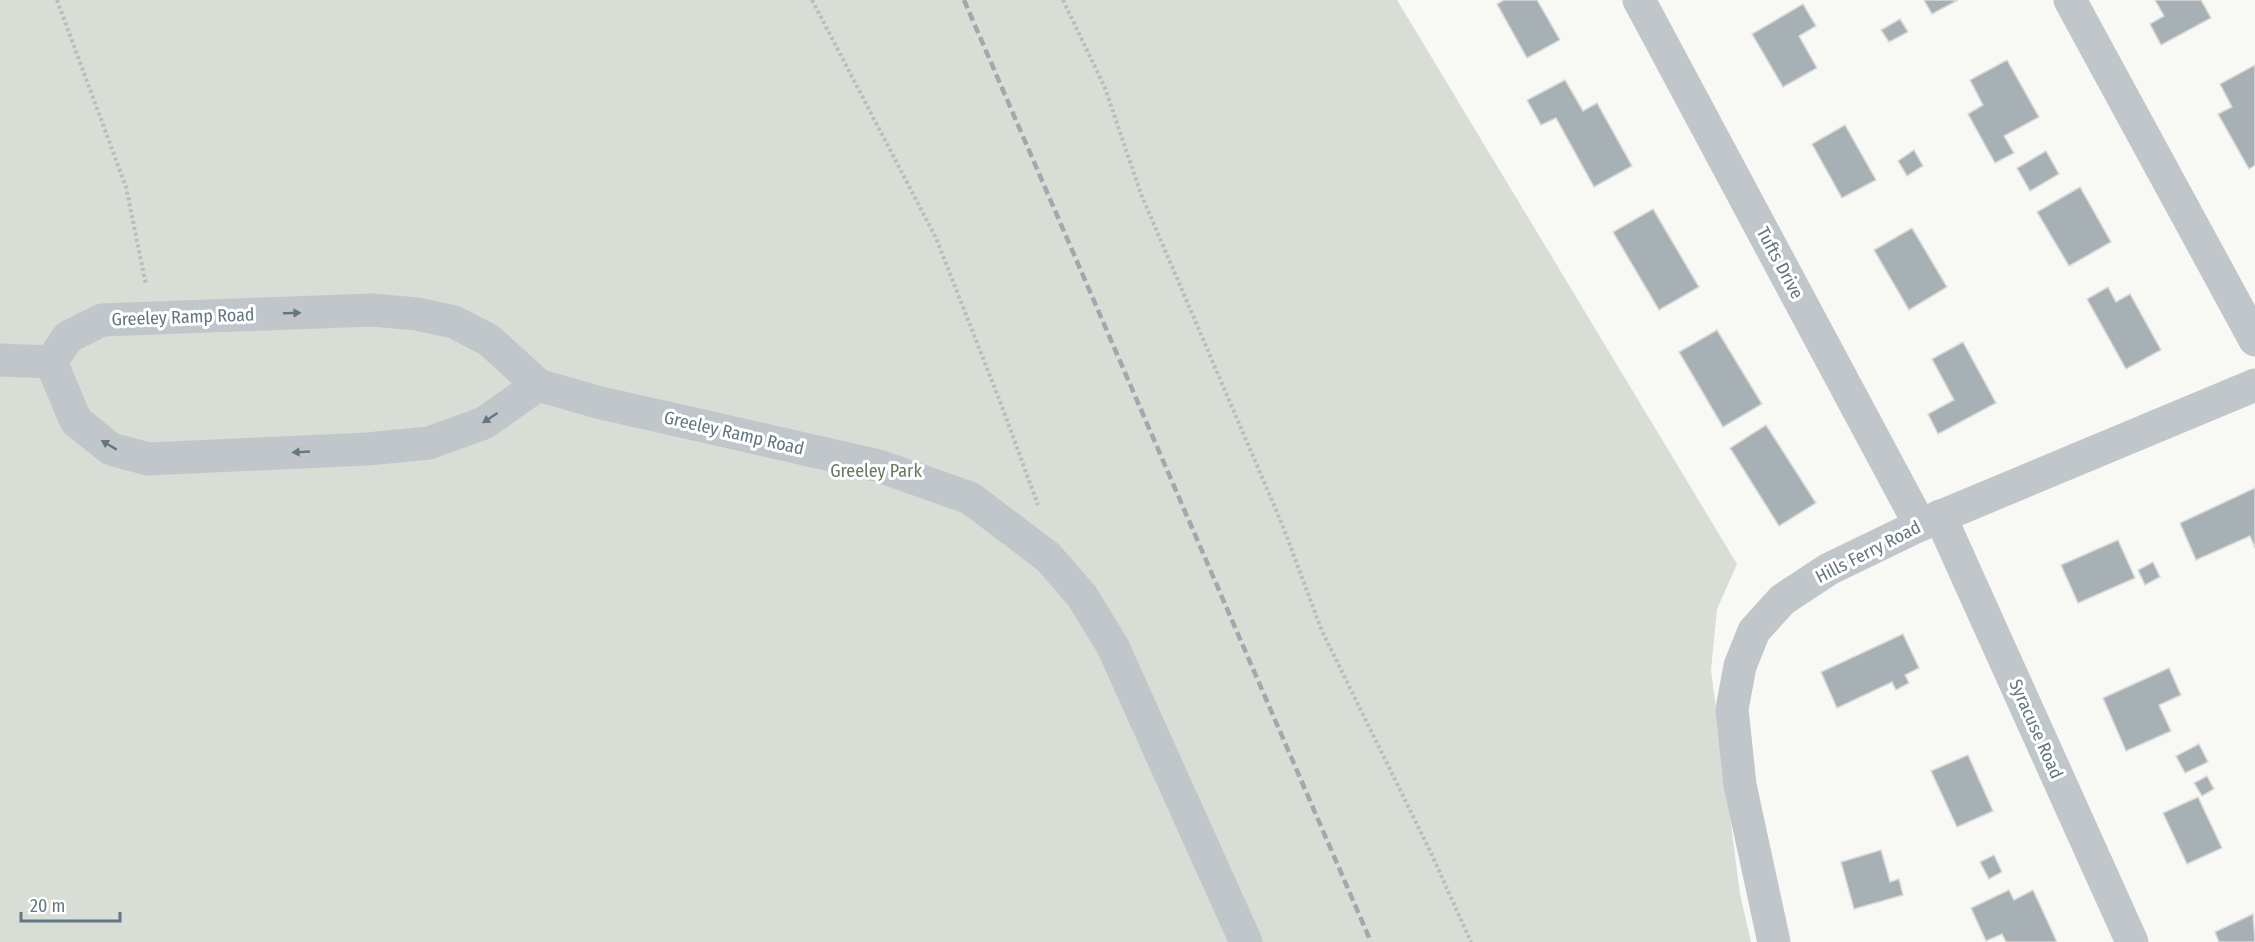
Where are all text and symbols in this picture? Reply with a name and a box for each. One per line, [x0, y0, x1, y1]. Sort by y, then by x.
street label: Tufts Drive [1752, 223, 1808, 303]
street label: Greeley Ramp Road [111, 304, 255, 330]
one-way arrow [282, 308, 301, 318]
street label: Greeley Ramp Road [662, 406, 806, 460]
one-way arrow [482, 413, 498, 424]
one-way arrow [100, 440, 117, 451]
one-way arrow [291, 448, 310, 457]
park label: Greeley Park [830, 460, 922, 482]
street label: Hills Ferry Road [1812, 516, 1924, 588]
street label: Syracuse Road [2004, 676, 2068, 782]
scale bar [21, 885, 120, 923]
text: 20 m [30, 895, 65, 917]

